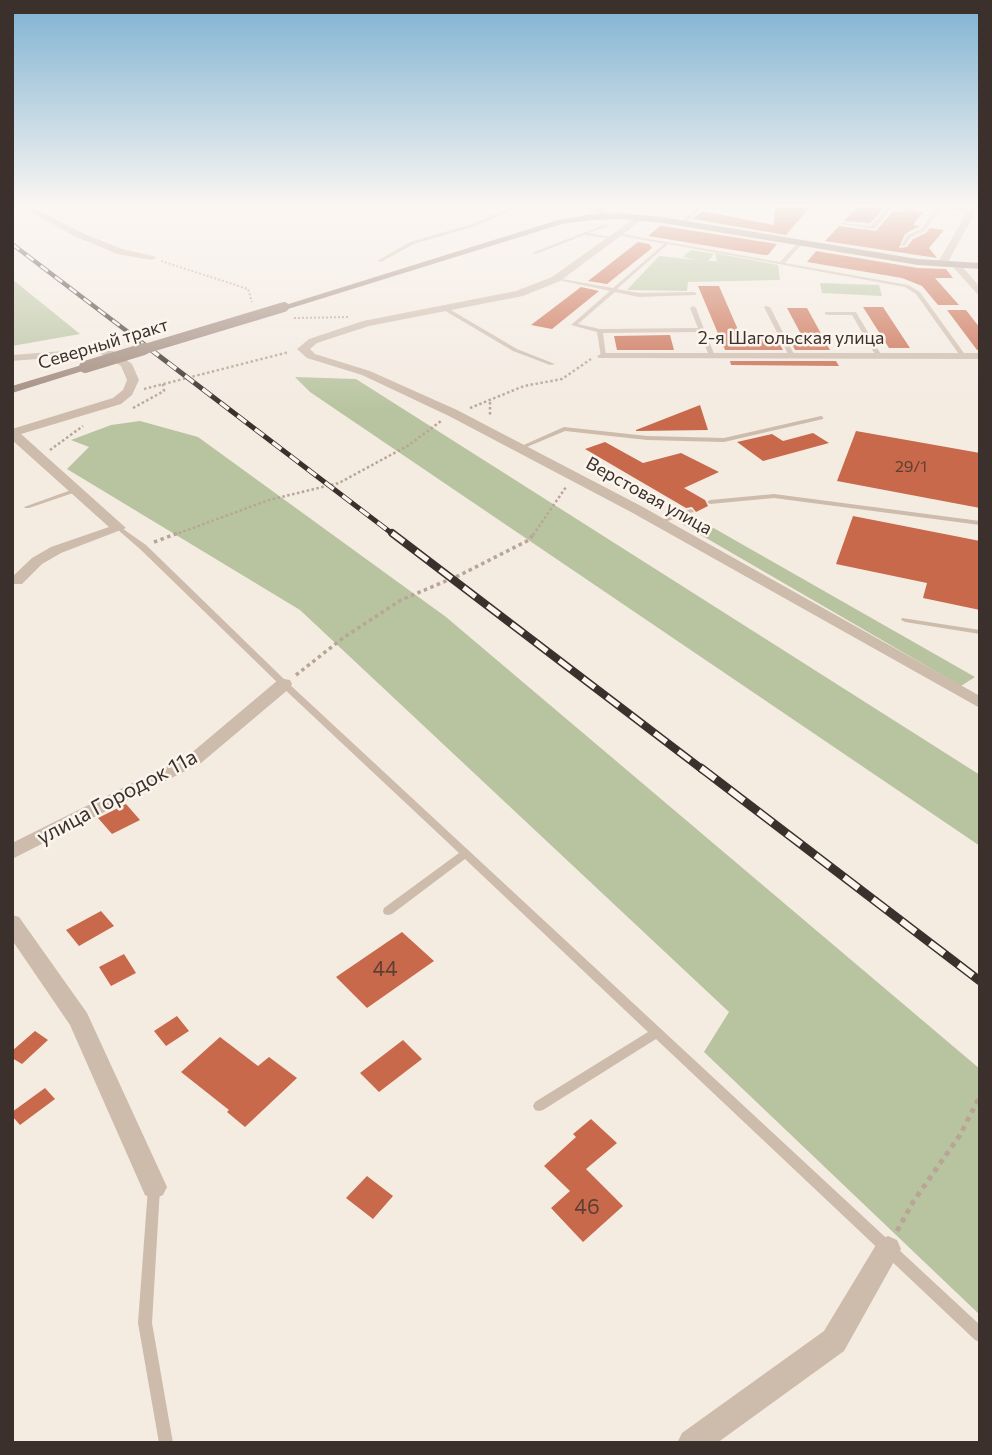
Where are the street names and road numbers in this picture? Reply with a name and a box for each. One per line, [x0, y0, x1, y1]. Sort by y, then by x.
street label: Северный тракт [35, 314, 171, 374]
street label: 2-я Шагольская улица [698, 327, 884, 349]
street label: Верстовая улица [582, 452, 716, 540]
street label: улица Городок 11а [33, 744, 201, 850]

